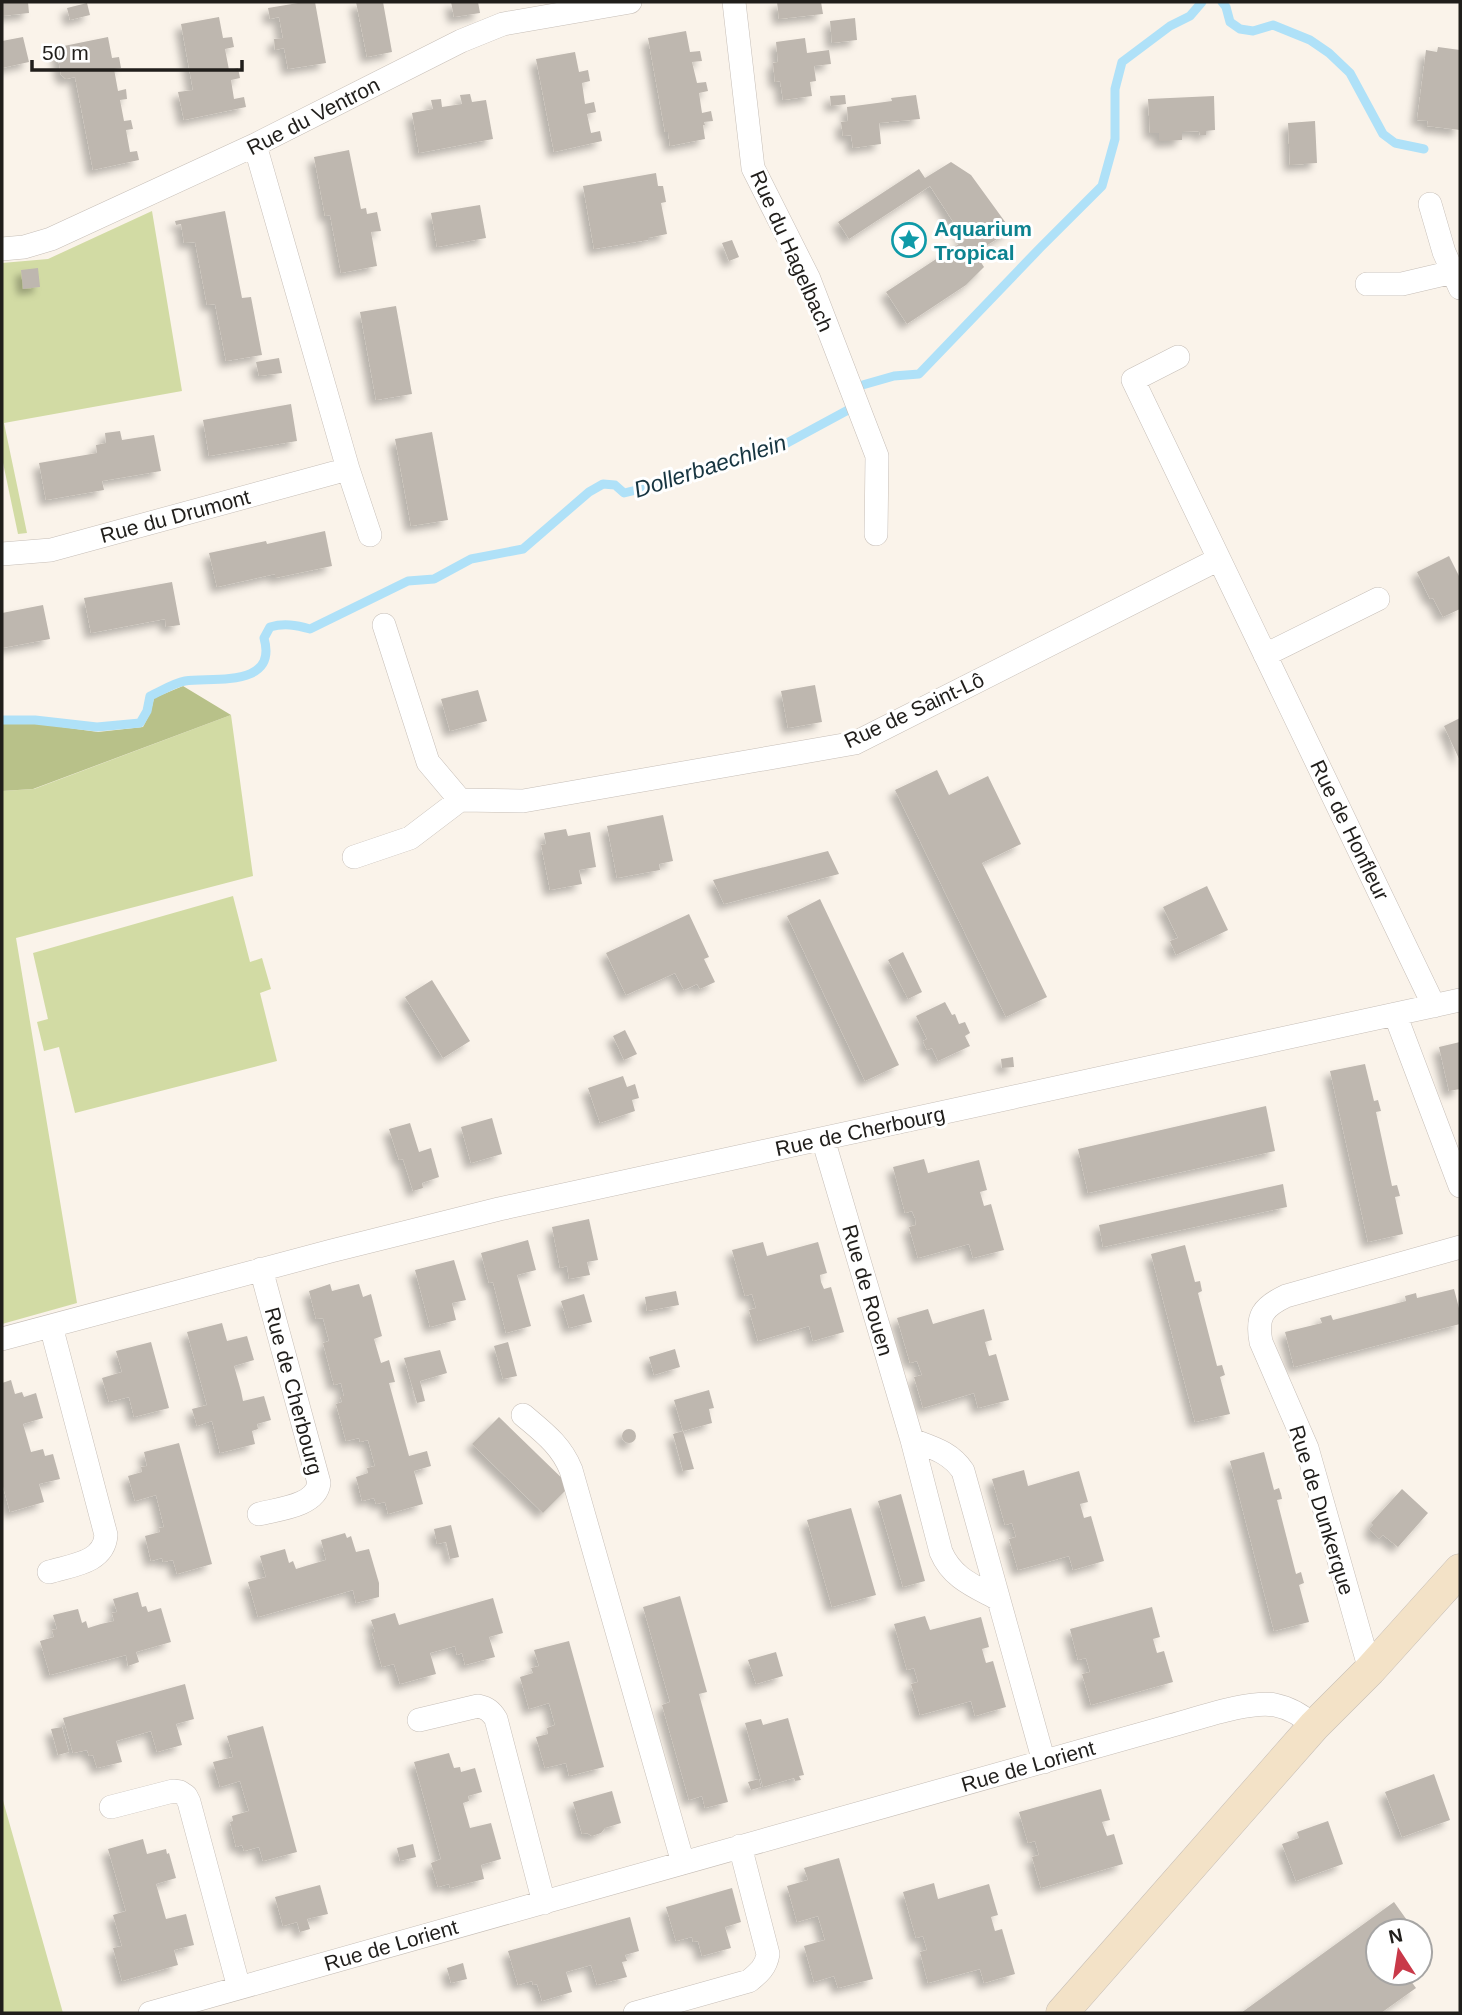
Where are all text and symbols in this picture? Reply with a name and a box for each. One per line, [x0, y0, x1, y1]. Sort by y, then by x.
scale bar [32, 28, 242, 72]
text: 50 m [42, 41, 89, 64]
street label: Rue du Ventron [243, 73, 383, 159]
street label: Rue du Hagelbach [746, 167, 838, 335]
place label: Aquarium Tropical [934, 217, 1032, 264]
place icon: Aquarium Tropical [890, 221, 928, 259]
water label: Dollerbaechlein [631, 429, 789, 503]
street label: Rue du Drumont [98, 485, 253, 547]
street label: Rue de Saint-Lô [840, 668, 988, 752]
street label: Rue de Honfleur [1306, 756, 1394, 904]
street label: Rue de Cherbourg [773, 1102, 947, 1160]
street label: Rue de Rouen [838, 1222, 898, 1358]
street label: Rue de Cherbourg [261, 1305, 327, 1477]
street label: Rue de Dunkerque [1285, 1422, 1359, 1598]
street label: Rue de Lorient [959, 1736, 1098, 1796]
street label: Rue de Lorient [322, 1915, 461, 1975]
north arrow [1364, 1917, 1434, 1987]
text: N [1387, 1924, 1404, 1948]

